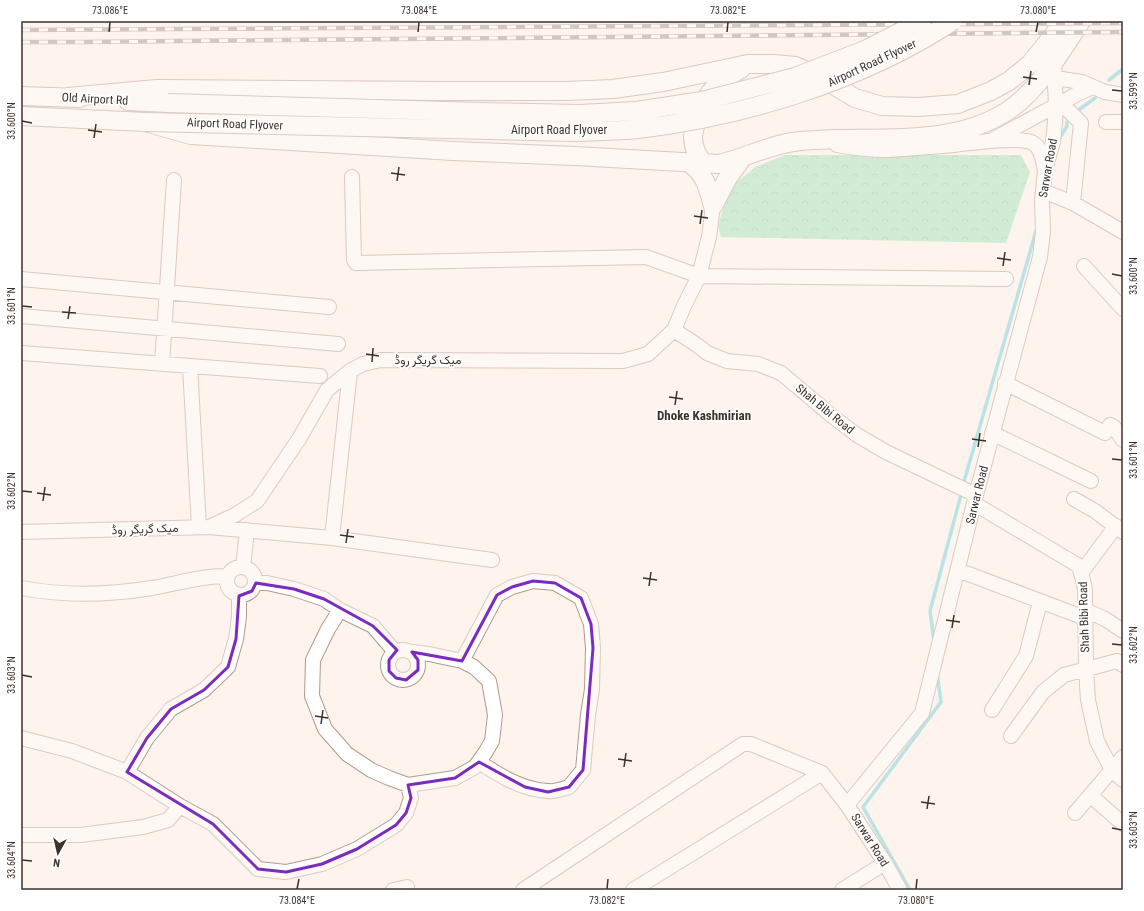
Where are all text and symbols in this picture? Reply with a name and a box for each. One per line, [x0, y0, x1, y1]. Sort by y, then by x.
text: 73.086°E [92, 5, 128, 16]
text: 73.084°E [401, 5, 437, 16]
text: 73.082°E [710, 5, 746, 16]
text: 73.080°E [1020, 5, 1056, 16]
street label: Airport Road Flyover [825, 36, 919, 90]
text: 33.599°N [1128, 72, 1139, 110]
street label: Old Airport Rd [61, 90, 129, 108]
text: 33.600°N [6, 102, 17, 140]
street label: Airport Road Flyover [187, 115, 284, 133]
street label: Airport Road Flyover [511, 123, 607, 137]
street label: Sarwar Road [1036, 137, 1060, 199]
text: 33.600°N [1128, 257, 1139, 295]
text: 33.601°N [6, 287, 17, 325]
street label: میک گریگر روڈ [394, 353, 462, 368]
street label: Shah Bibi Road [793, 381, 857, 437]
district label: Dhoke Kashmirian [657, 408, 751, 423]
text: 33.601°N [1128, 441, 1139, 479]
street label: Sarwar Road [963, 464, 991, 526]
text: 33.602°N [6, 472, 17, 510]
street label: میک گریگر روڈ [111, 521, 179, 538]
street label: Shah Bibi Road [1076, 581, 1092, 653]
text: 33.602°N [1128, 626, 1139, 664]
text: 33.603°N [6, 656, 17, 694]
street label: Sarwar Road [848, 811, 892, 869]
text: 33.603°N [1128, 811, 1139, 849]
north arrow [38, 833, 78, 873]
text: 33.604°N [6, 841, 17, 879]
text: N [52, 855, 61, 869]
text: 73.084°E [279, 895, 315, 906]
text: 73.082°E [589, 895, 625, 906]
text: 73.080°E [898, 895, 934, 906]

